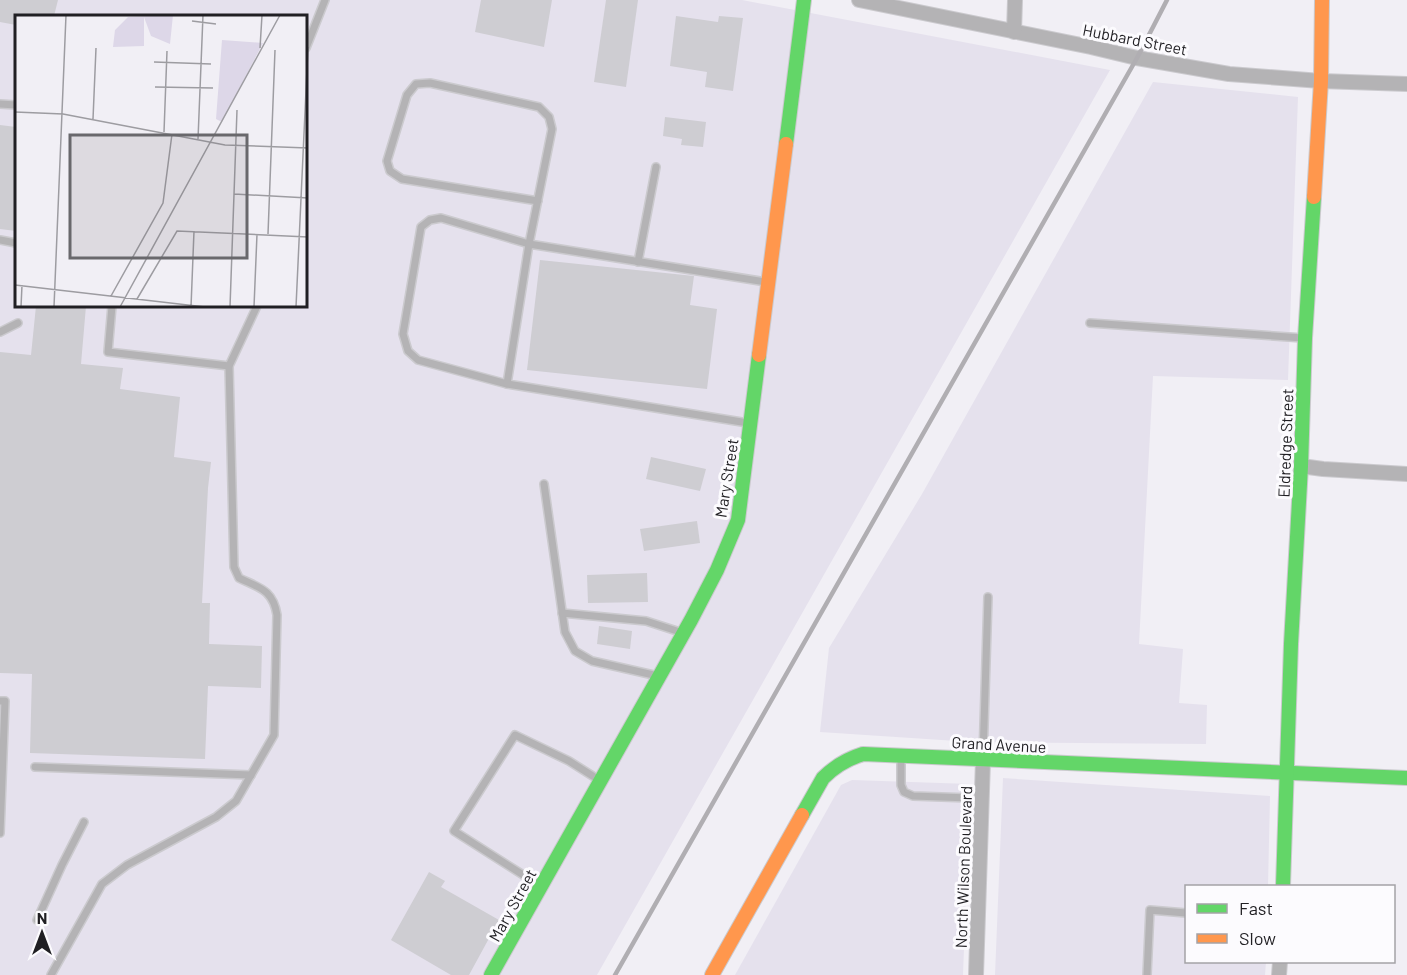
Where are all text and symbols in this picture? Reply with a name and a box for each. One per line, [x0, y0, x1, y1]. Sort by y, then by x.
inset map [15, 15, 308, 308]
street label: Hubbard Street [1081, 20, 1189, 58]
street label: Eldredge Street [1274, 388, 1296, 498]
street label: Mary Street [710, 437, 742, 519]
street label: Grand Avenue [951, 732, 1047, 756]
street label: North Wilson Boulevard [951, 785, 975, 949]
street label: Mary Street [484, 865, 540, 945]
legend [1185, 885, 1395, 963]
text: Fast [1239, 897, 1273, 919]
north arrow [12, 903, 72, 963]
text: N [37, 908, 47, 927]
text: Slow [1239, 927, 1276, 949]

